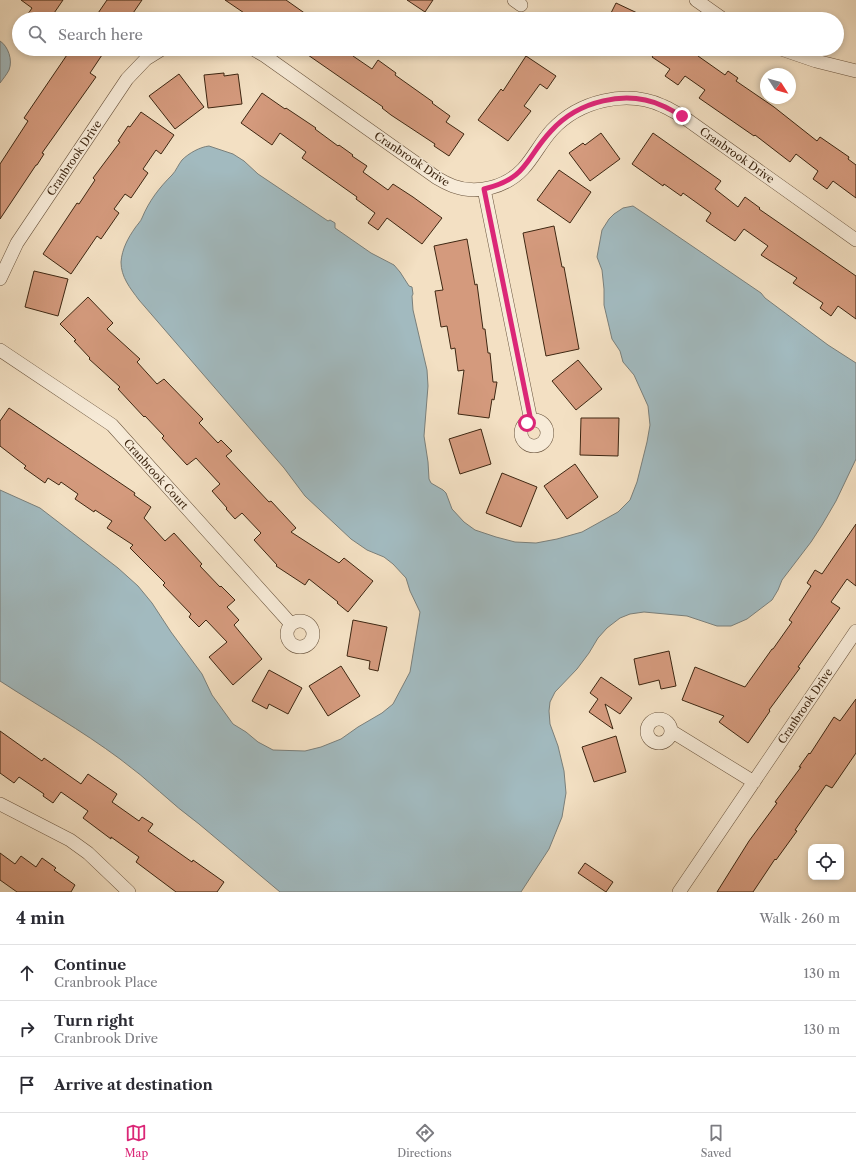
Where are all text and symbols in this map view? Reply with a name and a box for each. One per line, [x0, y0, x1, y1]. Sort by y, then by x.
search box [12, 12, 844, 56]
icon: search [26, 23, 48, 45]
text: Search here [58, 25, 143, 44]
north arrow [760, 68, 796, 104]
route end [673, 107, 691, 125]
street label: Cranbrook Drive [44, 118, 104, 198]
street label: Cranbrook Drive [697, 124, 777, 186]
street label: Cranbrook Drive [372, 129, 452, 189]
route start [518, 414, 536, 432]
street label: Cranbrook Court [121, 436, 191, 512]
street label: Cranbrook Drive [775, 666, 835, 746]
map controls [808, 844, 844, 880]
button: locate [808, 844, 844, 880]
text: 4 min [16, 908, 65, 928]
text: Walk · 260 m [759, 910, 840, 926]
text: Continue [54, 955, 126, 974]
icon: ahead [16, 962, 38, 984]
text: 130 m [804, 965, 840, 981]
text: Cranbrook Place [54, 974, 158, 990]
text: Turn right [54, 1011, 134, 1030]
icon: right [16, 1018, 38, 1040]
text: 130 m [804, 1021, 840, 1037]
text: Cranbrook Drive [54, 1030, 158, 1046]
icon: arrive [16, 1074, 38, 1096]
text: Arrive at destination [54, 1075, 213, 1094]
tab: Map [125, 1122, 148, 1160]
tab: Directions [397, 1122, 452, 1160]
tab: Saved [701, 1122, 731, 1160]

